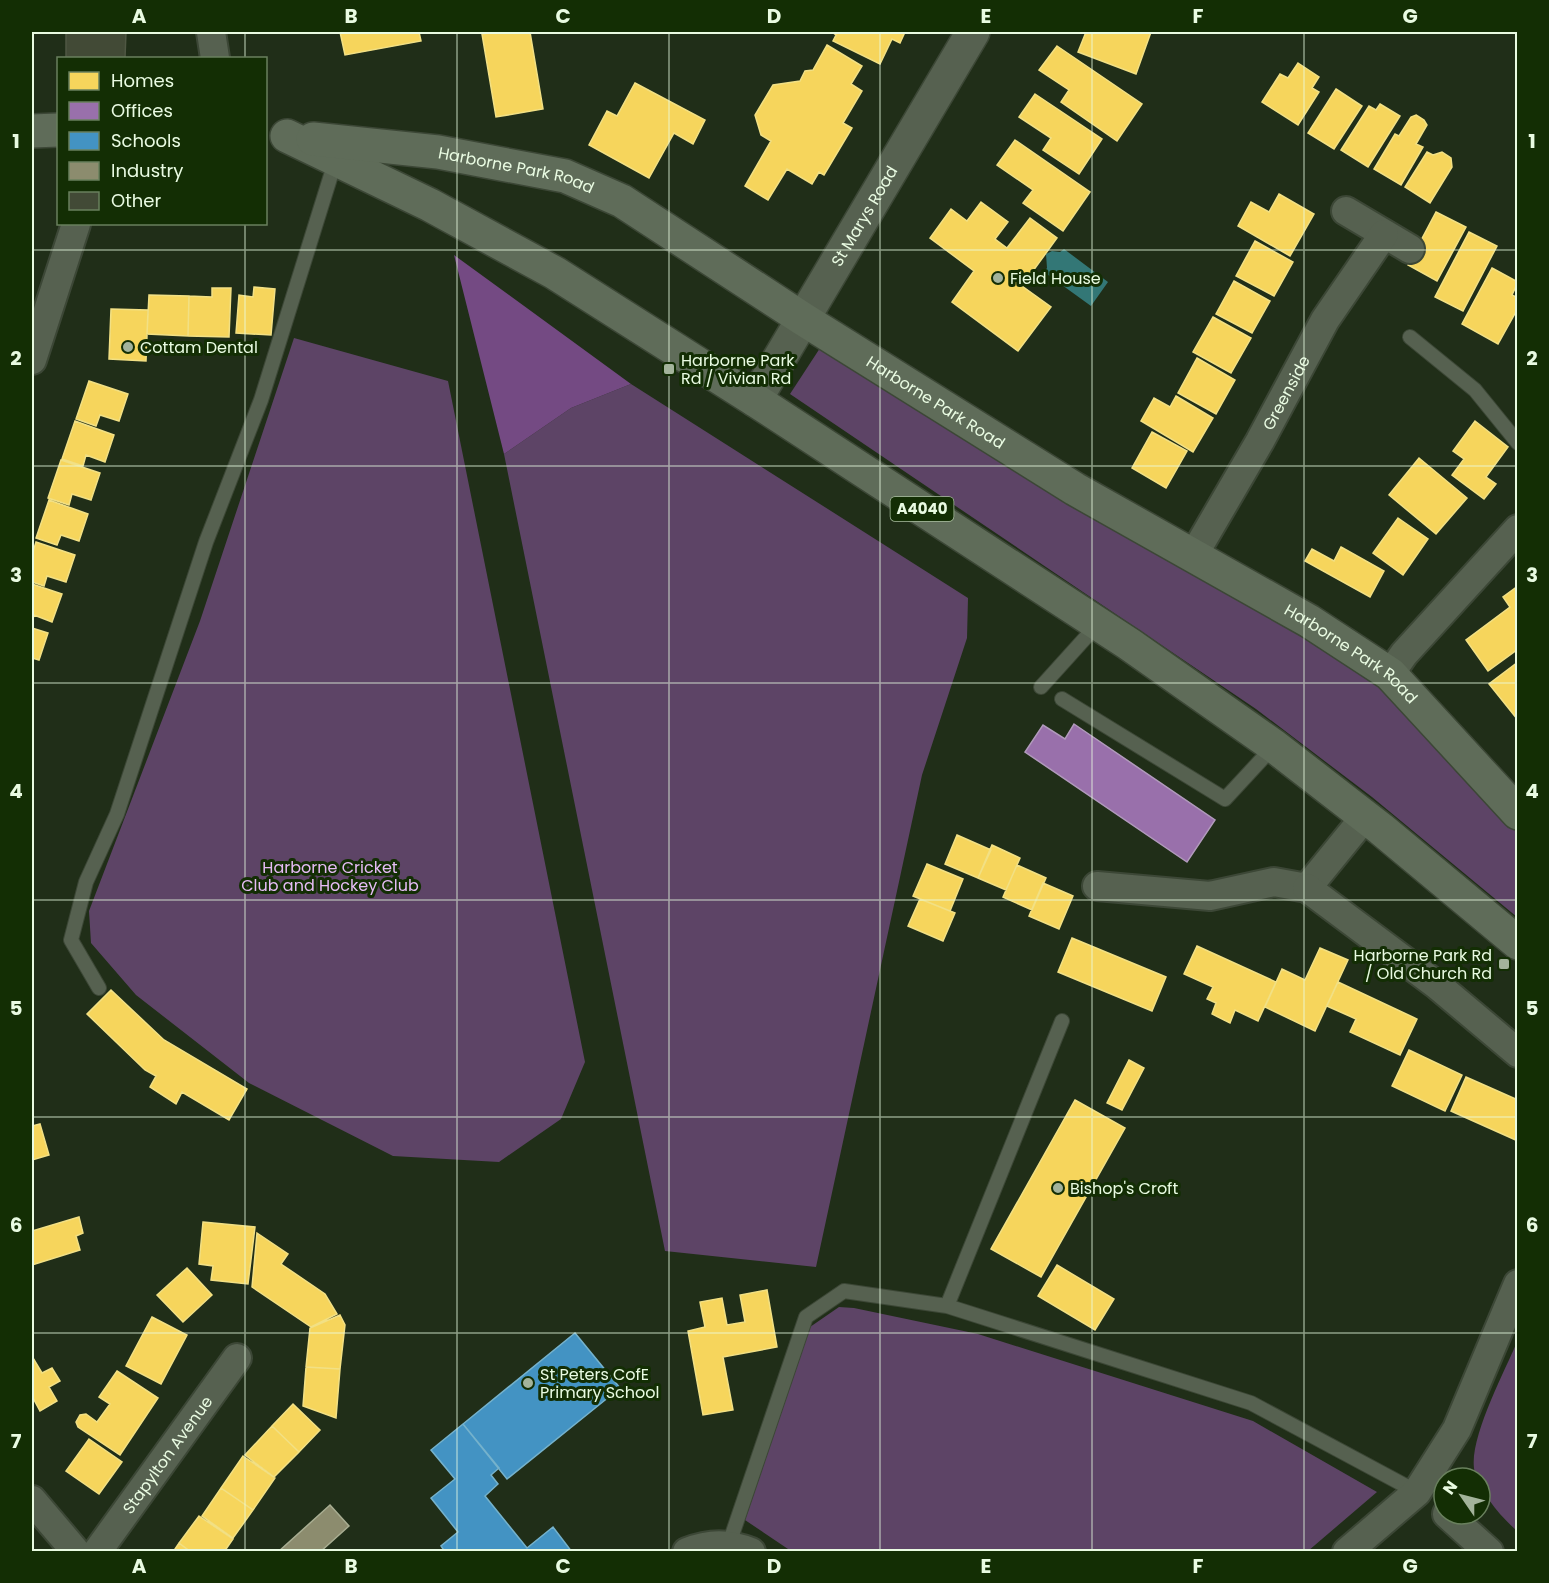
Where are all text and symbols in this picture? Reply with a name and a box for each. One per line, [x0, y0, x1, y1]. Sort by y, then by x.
text: A [132, 2, 147, 30]
text: B [344, 2, 358, 30]
text: C [555, 2, 571, 30]
text: D [767, 2, 781, 30]
text: E [981, 2, 991, 30]
text: F [1193, 2, 1204, 30]
text: G [1402, 2, 1418, 30]
legend [57, 57, 267, 225]
text: Homes [111, 68, 174, 93]
text: Offices [111, 98, 173, 123]
text: 1 [12, 127, 20, 155]
text: 1 [1528, 127, 1536, 155]
text: Schools [111, 128, 181, 153]
street label: Harborne Park Road [436, 141, 598, 199]
text: Industry [111, 158, 183, 183]
street label: St Marys Road [826, 161, 903, 271]
text: Other [111, 188, 161, 213]
place label: Field House [1010, 267, 1101, 290]
marker: Field House [991, 271, 1005, 285]
place label: Cottam Dental [140, 336, 258, 359]
marker: Cottam Dental [121, 340, 135, 354]
text: 2 [10, 344, 22, 372]
text: 2 [1526, 344, 1538, 372]
place label: Harborne Park Rd / Vivian Rd [681, 349, 795, 390]
street label: Harborne Park Road [862, 350, 1009, 455]
street label: Greenside [1257, 351, 1316, 434]
marker: Harborne Park Rd / Vivian Rd [662, 362, 676, 376]
road number: A4040 [890, 497, 954, 521]
text: 3 [10, 561, 22, 589]
text: 3 [1526, 561, 1538, 589]
street label: Harborne Park Road [1280, 598, 1423, 709]
text: 4 [9, 777, 23, 805]
text: 4 [1525, 777, 1539, 805]
park label: Harborne Cricket Club and Hockey Club [241, 856, 419, 897]
place label: Harborne Park Rd / Old Church Rd [1354, 944, 1492, 985]
marker: Harborne Park Rd / Old Church Rd [1497, 957, 1511, 971]
text: 5 [10, 994, 23, 1022]
text: 5 [1526, 994, 1539, 1022]
place label: Bishop's Croft [1070, 1177, 1178, 1200]
marker: Bishop's Croft [1051, 1181, 1065, 1195]
text: 6 [10, 1211, 22, 1239]
text: 6 [1526, 1211, 1538, 1239]
place label: St Peters CofE Primary School [540, 1363, 659, 1404]
marker: St Peters CofE Primary School [521, 1376, 535, 1390]
street label: Stapylton Avenue [117, 1391, 218, 1519]
text: 7 [11, 1427, 22, 1455]
text: 7 [1527, 1427, 1538, 1455]
north arrow [1432, 1466, 1492, 1526]
text: N [1437, 1476, 1463, 1499]
text: A [132, 1552, 147, 1580]
text: B [344, 1552, 358, 1580]
text: C [555, 1552, 571, 1580]
text: D [767, 1552, 781, 1580]
text: E [981, 1552, 991, 1580]
text: F [1193, 1552, 1204, 1580]
text: G [1402, 1552, 1418, 1580]

